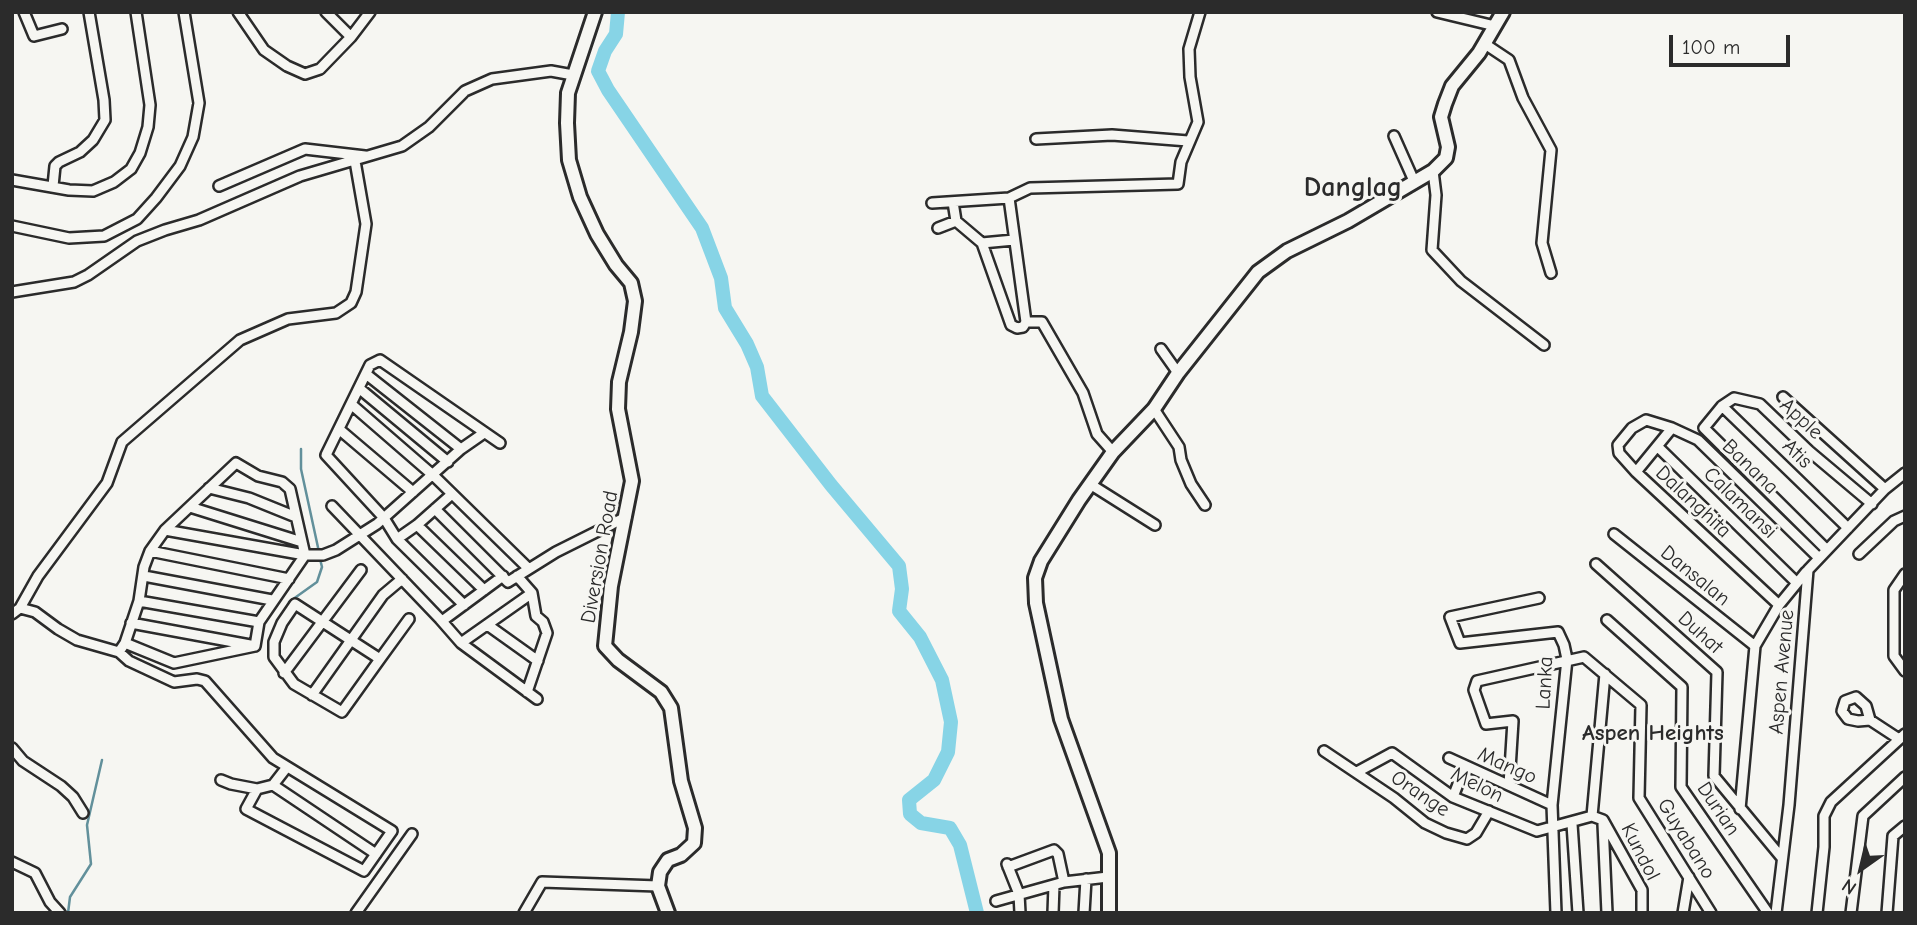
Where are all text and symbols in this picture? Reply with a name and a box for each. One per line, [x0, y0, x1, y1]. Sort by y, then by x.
scale bar [1672, 21, 1793, 65]
text: 100 m [1682, 35, 1740, 59]
district label: Danglag [1304, 171, 1402, 205]
street label: Apple [1774, 393, 1828, 445]
street label: Banana [1717, 434, 1783, 500]
street label: Atis [1777, 434, 1817, 474]
street label: Dalanghita [1650, 461, 1736, 543]
street label: Calamansi [1698, 462, 1782, 544]
street label: Diversion Road [576, 489, 624, 625]
street label: Dansalan [1655, 540, 1735, 612]
street label: Duhat [1672, 606, 1728, 660]
street label: Aspen Avenue [1764, 609, 1800, 735]
street label: Lanka [1531, 656, 1559, 710]
district label: Aspen Heights [1582, 719, 1724, 747]
street label: Mango [1473, 742, 1541, 790]
street label: Melon [1447, 762, 1507, 808]
street label: Orange [1386, 765, 1454, 823]
street label: Durian [1691, 777, 1745, 841]
street label: Guyabano [1651, 794, 1721, 884]
street label: Kundol [1615, 819, 1665, 885]
north arrow [1826, 834, 1896, 904]
text: N [1838, 874, 1861, 899]

